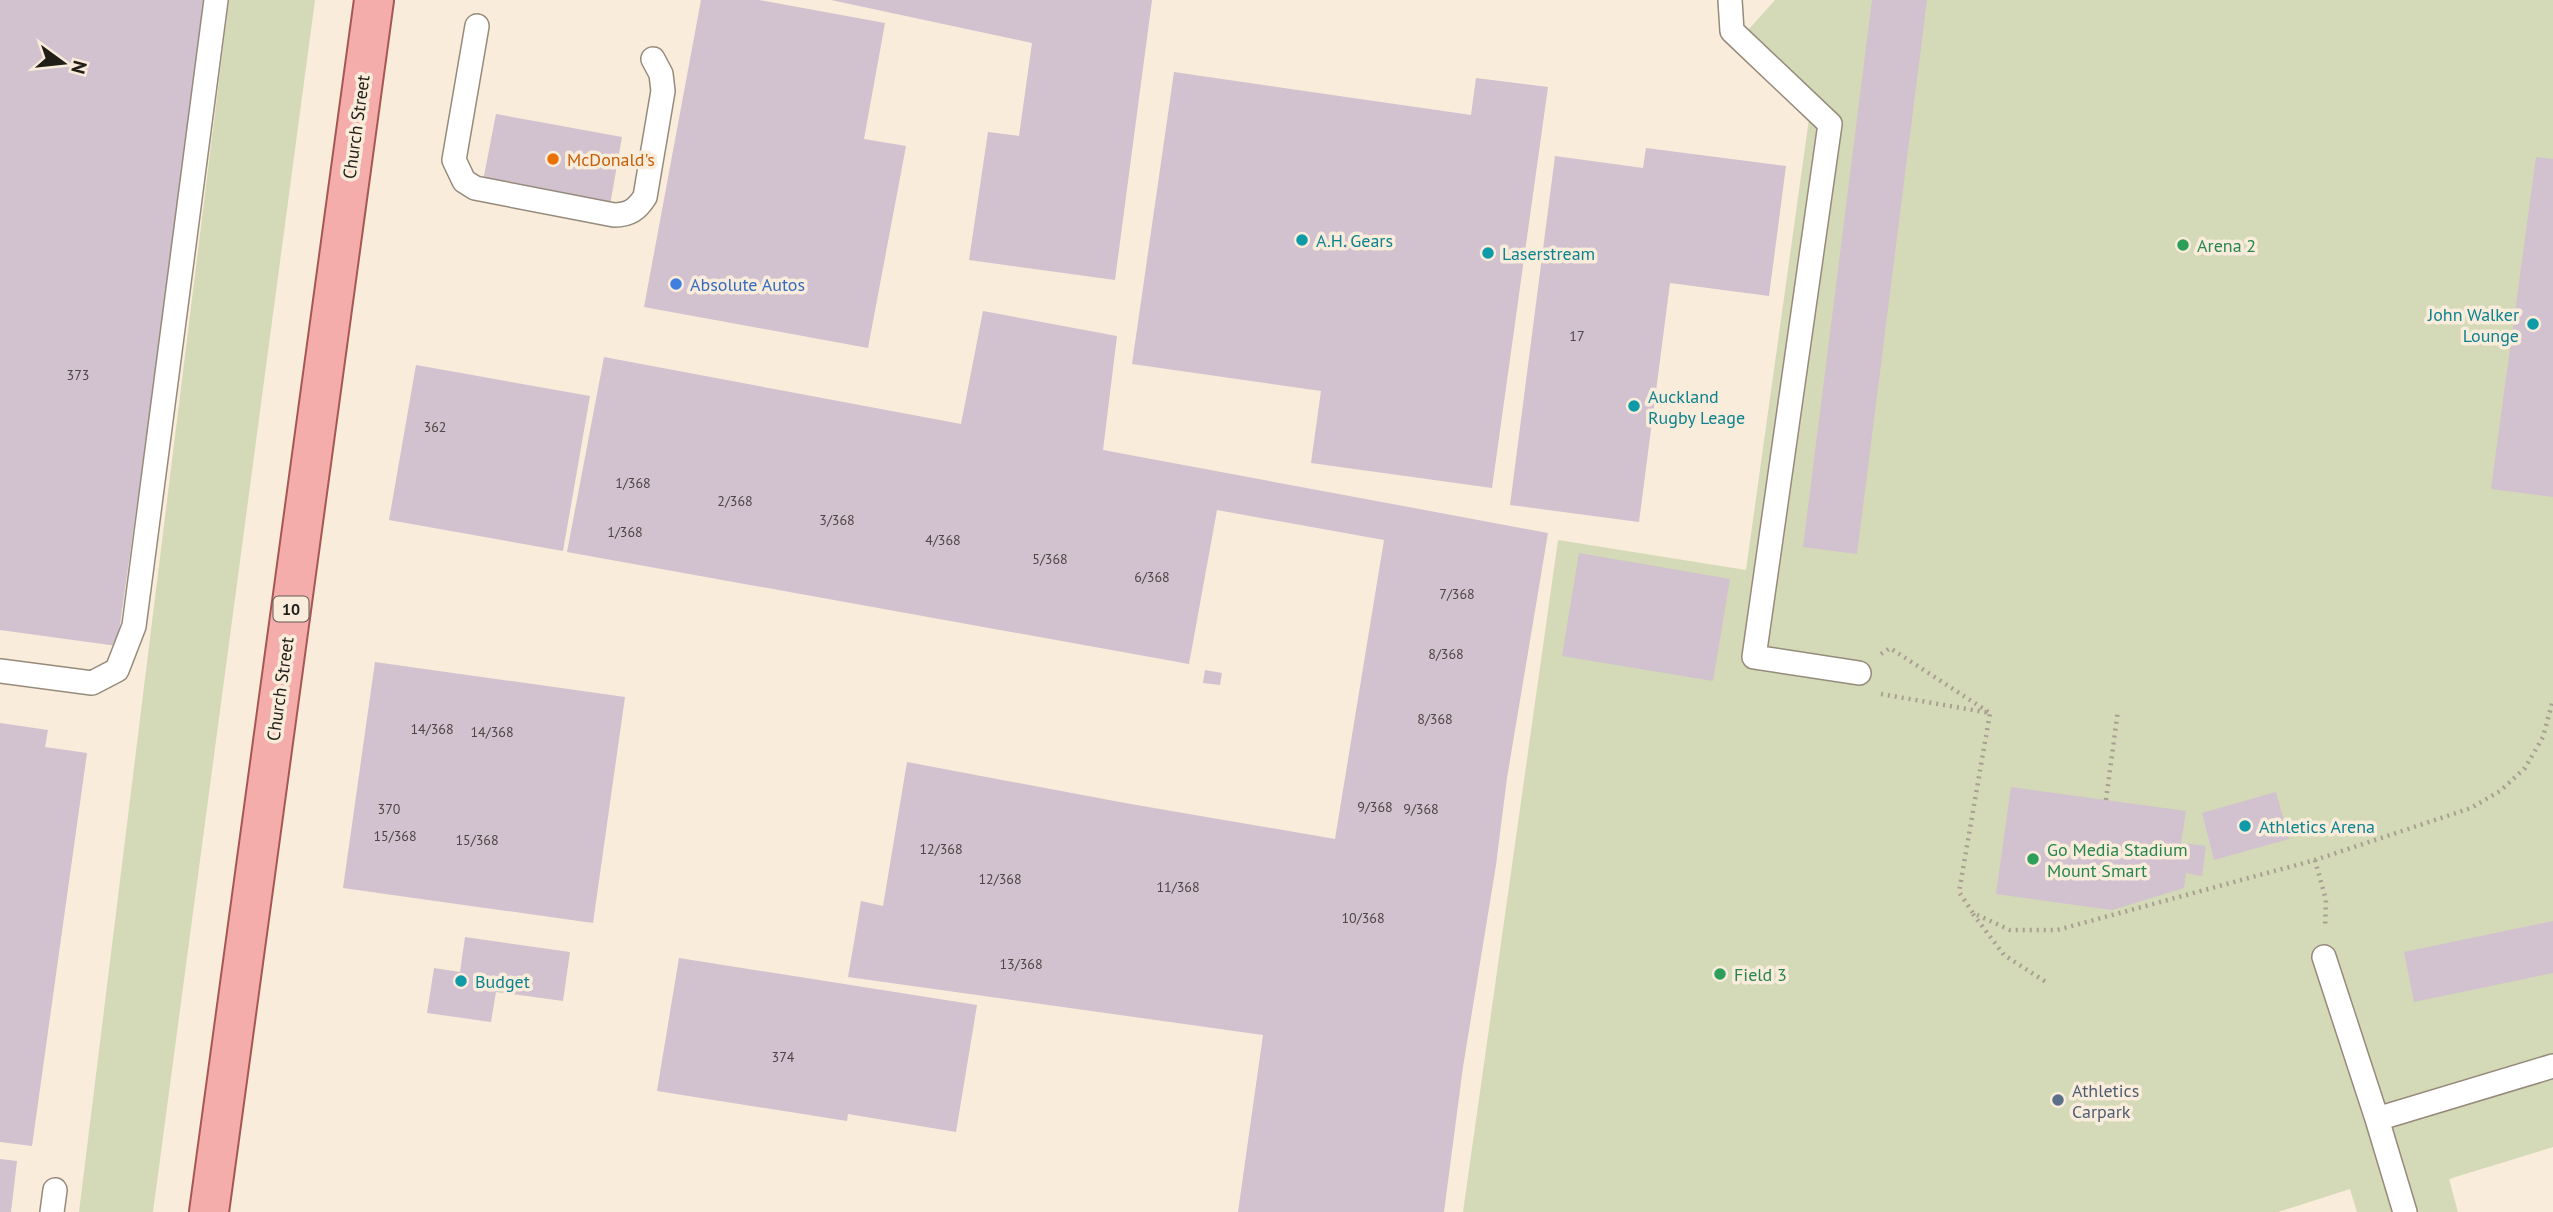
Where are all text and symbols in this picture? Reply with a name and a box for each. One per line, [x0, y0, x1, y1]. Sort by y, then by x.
north arrow [28, 28, 98, 98]
text: N [66, 58, 93, 77]
street label: Church Street [337, 74, 375, 180]
place label: McDonald's [567, 148, 655, 171]
marker: McDonald's [545, 151, 561, 167]
place label: A.H. Gears [1316, 229, 1393, 252]
marker: A.H. Gears [1294, 232, 1310, 248]
place label: Arena 2 [2197, 234, 2256, 257]
marker: Arena 2 [2175, 237, 2191, 253]
place label: Laserstream [1502, 242, 1595, 265]
marker: Laserstream [1480, 245, 1496, 261]
place label: Absolute Autos [690, 273, 805, 296]
marker: Absolute Autos [668, 276, 684, 292]
place label: John Walker Lounge [2427, 303, 2519, 347]
marker: John Walker Lounge [2525, 316, 2541, 332]
house number: 17 [1569, 327, 1585, 345]
house number: 373 [67, 366, 89, 384]
place label: Auckland Rugby Leage [1648, 385, 1745, 429]
marker: Auckland Rugby Leage [1626, 398, 1642, 414]
house number: 362 [424, 418, 446, 436]
house number: 1/368 [615, 474, 651, 492]
house number: 2/368 [717, 492, 753, 510]
house number: 3/368 [819, 511, 855, 529]
house number: 1/368 [607, 523, 643, 541]
house number: 4/368 [925, 531, 961, 549]
house number: 5/368 [1032, 550, 1068, 568]
house number: 6/368 [1134, 568, 1170, 586]
house number: 7/368 [1439, 585, 1475, 603]
road number: 10 [274, 596, 308, 622]
street label: Church Street [261, 636, 299, 742]
house number: 8/368 [1428, 645, 1464, 663]
house number: 8/368 [1417, 710, 1453, 728]
house number: 14/368 [410, 720, 454, 738]
house number: 14/368 [470, 723, 514, 741]
house number: 9/368 [1357, 798, 1393, 816]
house number: 370 [378, 800, 401, 818]
house number: 9/368 [1403, 800, 1439, 818]
place label: Athletics Arena [2259, 815, 2375, 838]
marker: Athletics Arena [2237, 818, 2253, 834]
house number: 15/368 [373, 827, 417, 845]
house number: 15/368 [455, 831, 499, 849]
place label: Go Media Stadium Mount Smart [2047, 838, 2188, 882]
house number: 12/368 [919, 840, 963, 858]
marker: Go Media Stadium Mount Smart [2025, 851, 2041, 867]
house number: 12/368 [978, 870, 1022, 888]
house number: 11/368 [1156, 878, 1200, 896]
house number: 10/368 [1341, 909, 1385, 927]
house number: 13/368 [999, 955, 1043, 973]
place label: Field 3 [1734, 963, 1787, 986]
marker: Field 3 [1712, 966, 1728, 982]
place label: Budget [475, 970, 530, 993]
marker: Budget [453, 973, 469, 989]
house number: 374 [772, 1048, 795, 1066]
place label: Athletics Carpark [2072, 1079, 2139, 1123]
marker: Athletics Carpark [2050, 1092, 2066, 1108]

